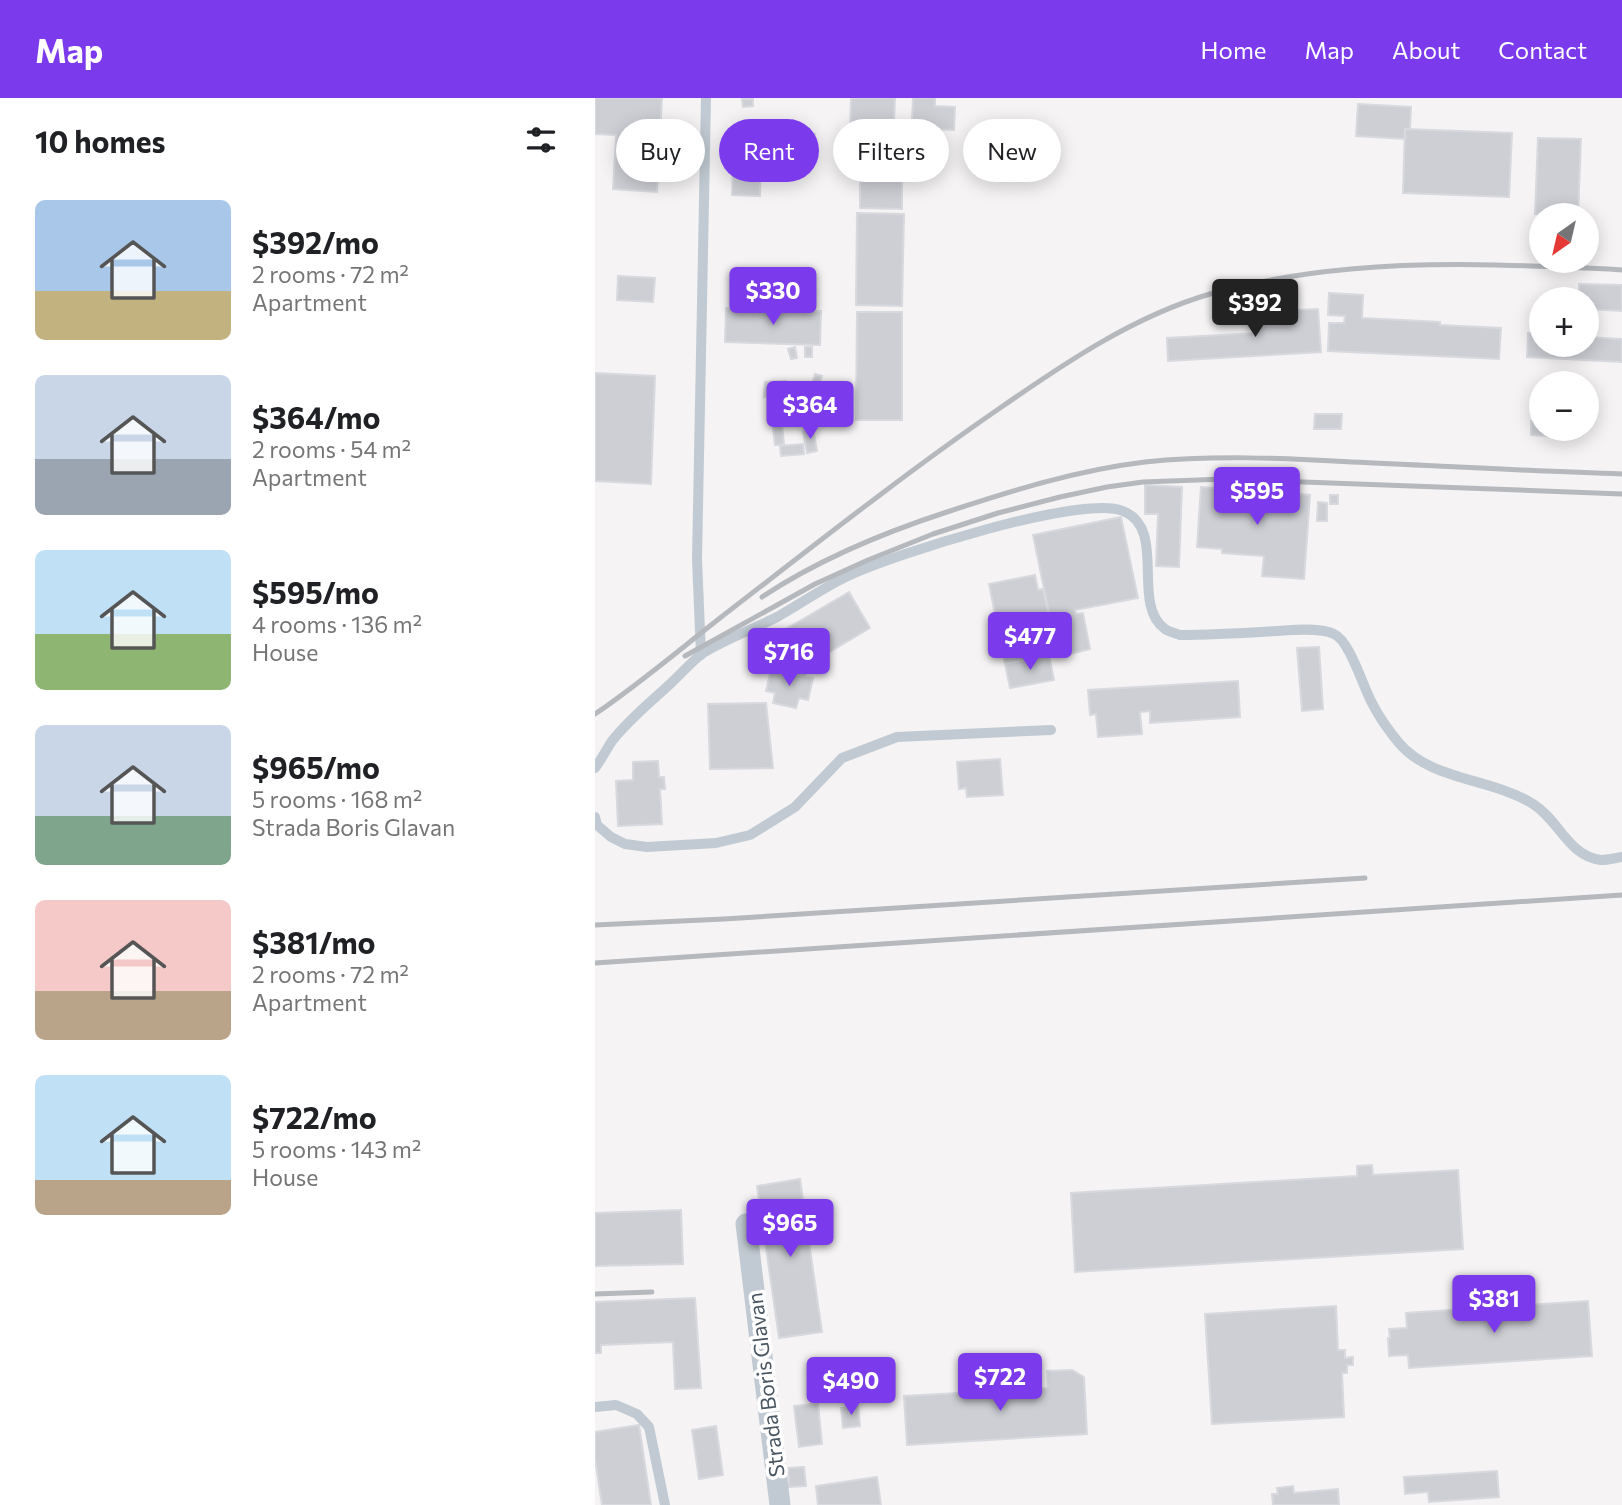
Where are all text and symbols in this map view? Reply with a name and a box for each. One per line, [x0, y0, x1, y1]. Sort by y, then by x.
text: Map [35, 29, 103, 70]
text: Home [1201, 35, 1267, 64]
text: Map [1305, 35, 1354, 64]
text: About [1392, 35, 1460, 64]
text: Contact [1498, 35, 1587, 64]
chip: Buy [616, 119, 705, 182]
chip: Rent [719, 119, 819, 182]
chip: Filters [833, 119, 949, 182]
chip: New [963, 119, 1061, 182]
icon: filters [522, 121, 560, 159]
text: 10 homes [35, 122, 165, 159]
north arrow [1529, 203, 1599, 273]
map controls [1529, 203, 1599, 441]
text: $392/mo [252, 223, 379, 260]
icon: home [91, 228, 175, 312]
text: 2 rooms · 72 m² [252, 260, 409, 288]
pin: $330 [732, 268, 814, 327]
text: $330 [745, 276, 801, 304]
pin: $392 [1214, 280, 1296, 339]
button: + [1529, 287, 1599, 357]
text: Apartment [252, 288, 367, 316]
text: $392 [1228, 288, 1282, 316]
button: − [1529, 371, 1599, 441]
pin: $364 [769, 382, 851, 441]
text: $364 [783, 390, 837, 418]
text: $364/mo [252, 398, 380, 435]
icon: home [91, 403, 175, 487]
text: 2 rooms · 54 m² [252, 435, 411, 463]
text: Apartment [252, 463, 367, 491]
pin: $595 [1216, 468, 1298, 527]
text: $595 [1230, 476, 1284, 504]
text: $595/mo [252, 573, 379, 610]
icon: home [91, 578, 175, 662]
text: 4 rooms · 136 m² [252, 610, 422, 638]
pin: $477 [989, 612, 1071, 672]
text: $477 [1004, 621, 1056, 649]
pin: $716 [748, 628, 830, 688]
text: $716 [764, 637, 814, 665]
text: House [252, 638, 318, 666]
text: $965/mo [252, 748, 380, 785]
icon: home [91, 753, 175, 837]
text: 5 rooms · 168 m² [252, 785, 422, 813]
text: Strada Boris Glavan [252, 813, 455, 841]
text: $381/mo [252, 923, 376, 960]
icon: home [91, 928, 175, 1012]
text: 2 rooms · 72 m² [252, 960, 409, 988]
text: Apartment [252, 988, 367, 1016]
text: $722/mo [252, 1098, 377, 1135]
icon: home [91, 1103, 175, 1187]
text: 5 rooms · 143 m² [252, 1135, 421, 1163]
text: House [252, 1163, 318, 1191]
pin: $965 [749, 1200, 831, 1259]
text: $965 [762, 1208, 818, 1236]
pin: $381 [1453, 1276, 1535, 1335]
text: $381 [1468, 1284, 1520, 1312]
street label: Strada Boris Glavan [741, 1291, 789, 1479]
pin: $722 [959, 1354, 1041, 1413]
pin: $490 [810, 1358, 892, 1417]
text: $722 [974, 1362, 1026, 1390]
text: $490 [823, 1366, 879, 1394]

